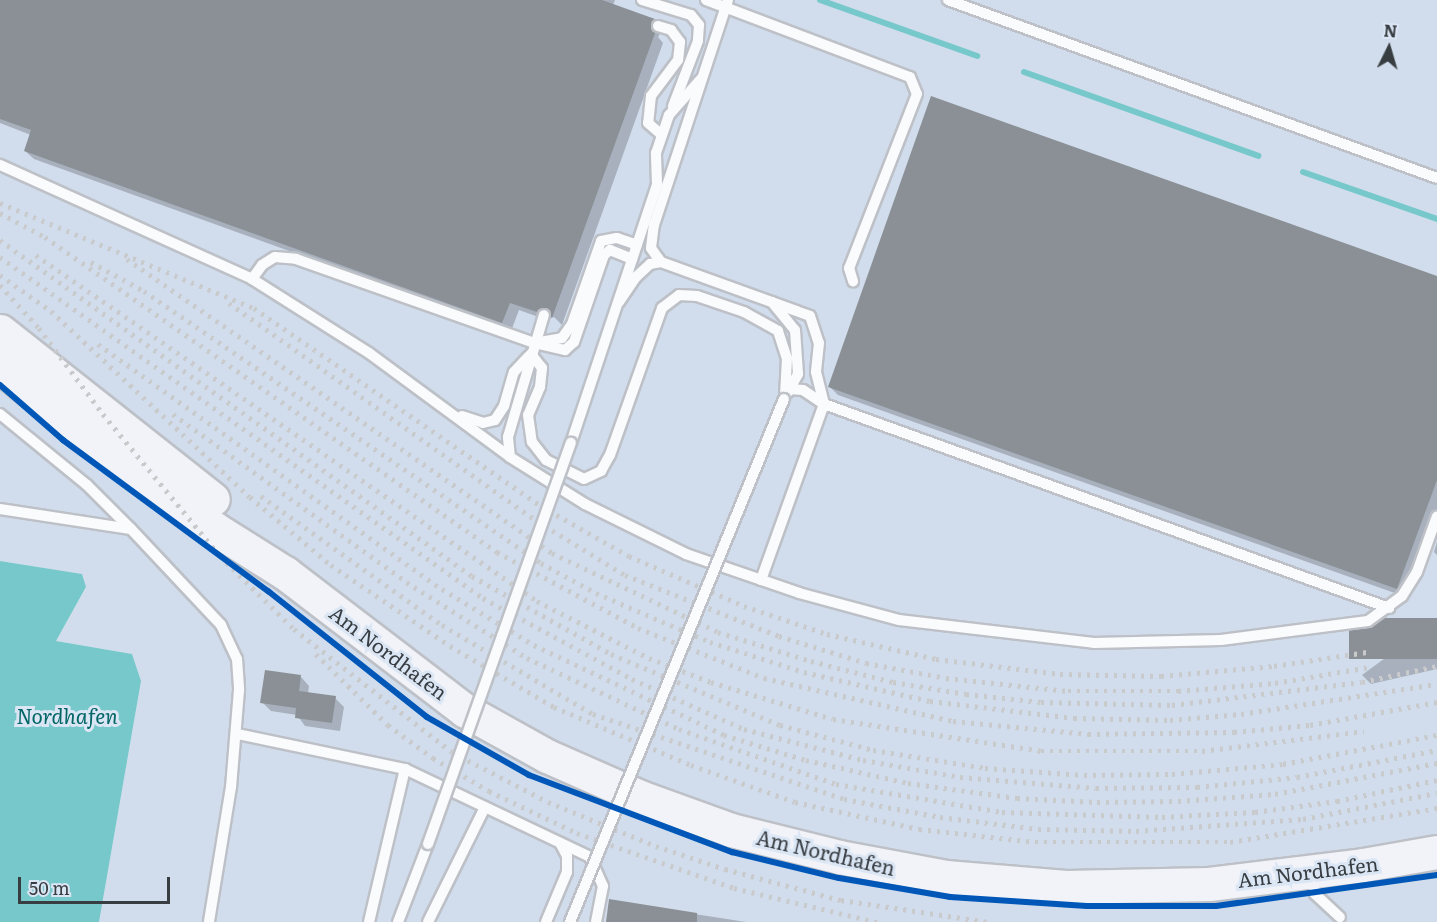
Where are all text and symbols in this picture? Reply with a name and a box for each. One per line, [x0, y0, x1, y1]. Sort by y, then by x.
north arrow [1359, 18, 1419, 78]
text: N [1383, 18, 1398, 43]
street label: Am Nordhafen [325, 600, 453, 704]
water label: Nordhafen [16, 702, 118, 728]
street label: Am Nordhafen [754, 824, 898, 880]
street label: Am Nordhafen [1236, 850, 1380, 892]
scale bar [21, 865, 172, 903]
text: 50 m [29, 874, 70, 901]

